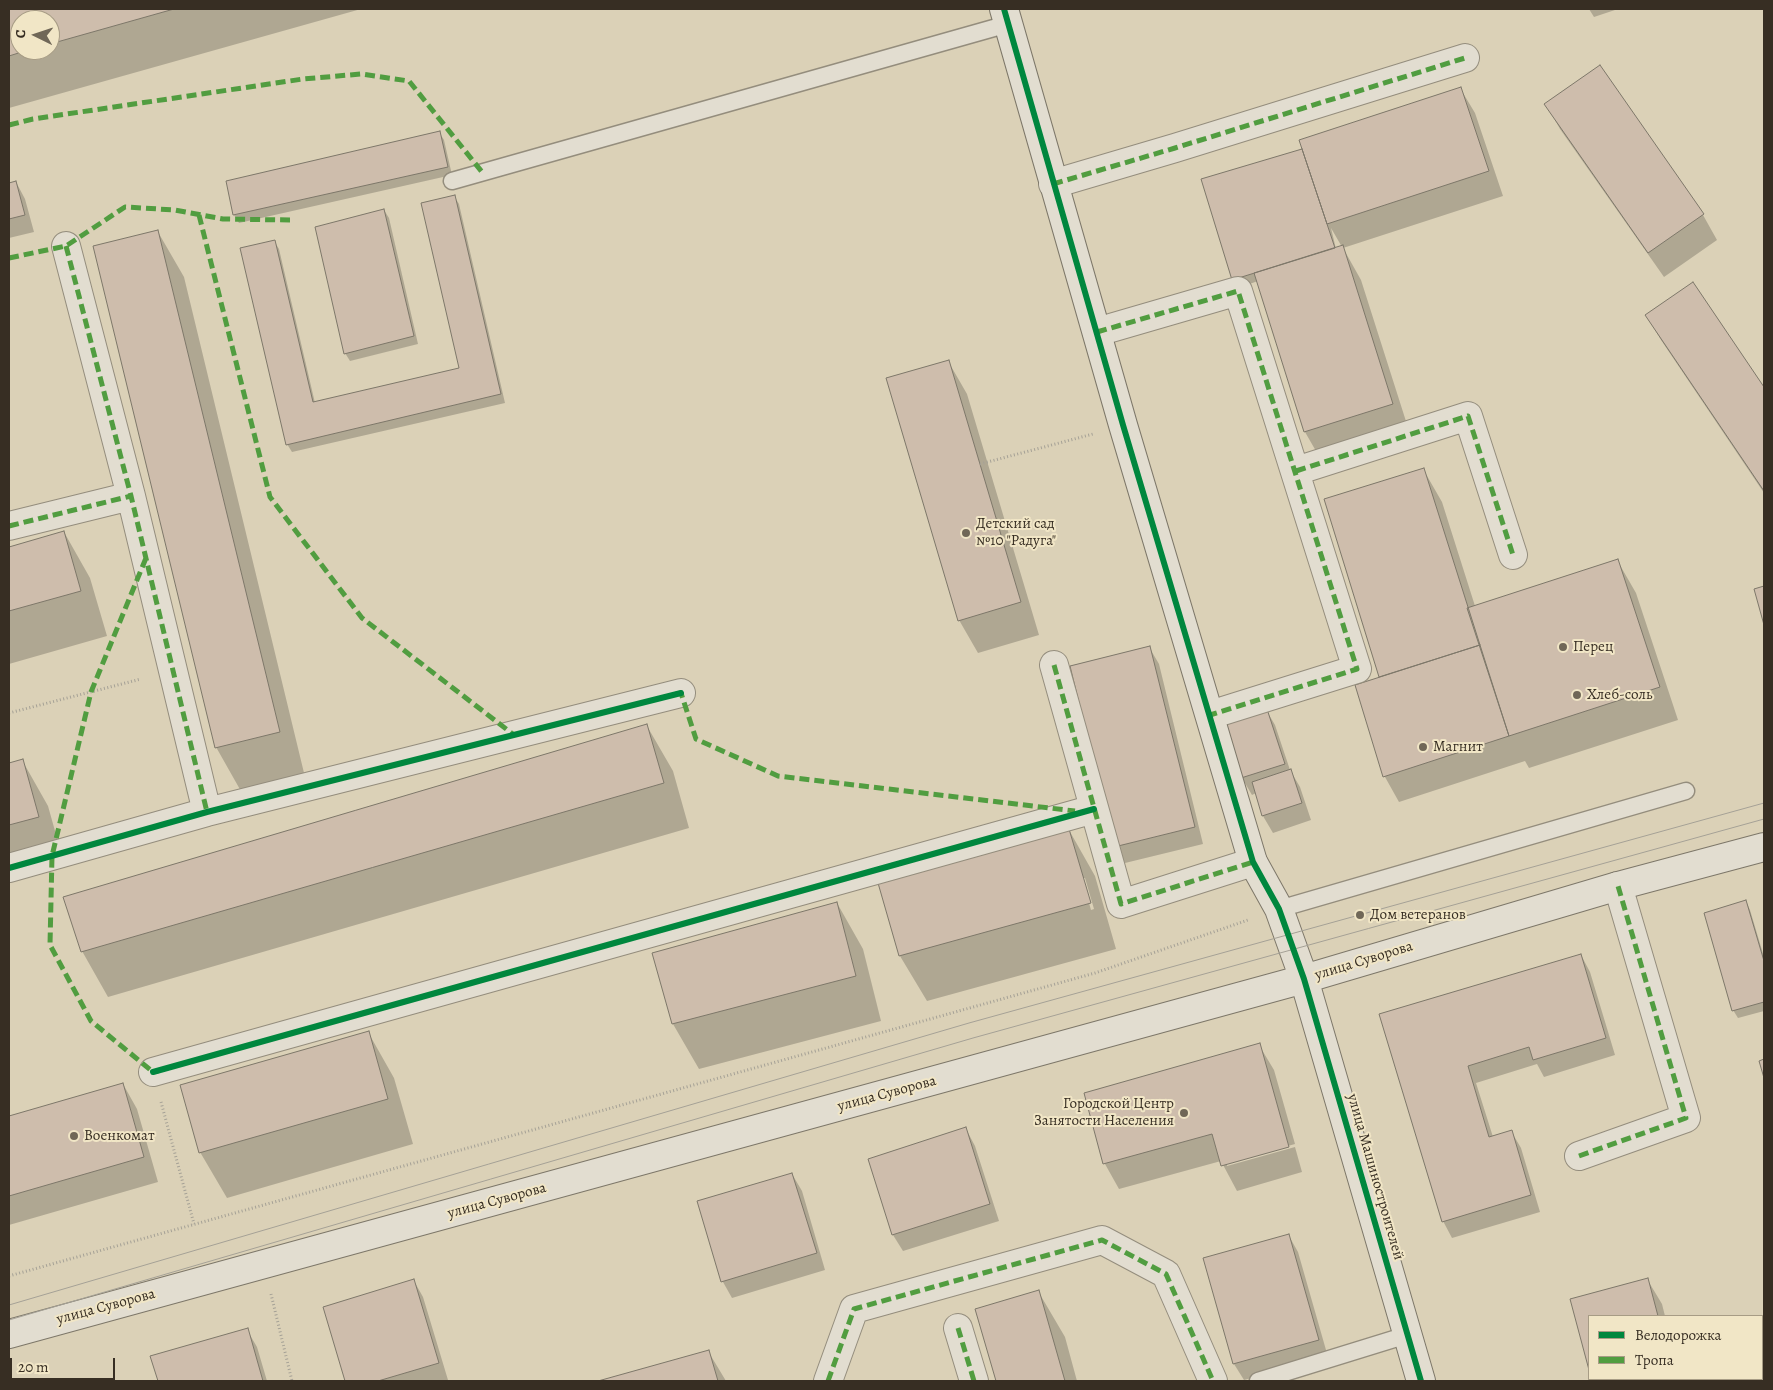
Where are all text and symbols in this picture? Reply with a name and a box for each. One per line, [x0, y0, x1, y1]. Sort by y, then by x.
north arrow [10, 10, 60, 60]
text: С [11, 29, 30, 39]
place label: Детский сад №10 "Радуга" [976, 515, 1056, 550]
marker: Детский сад №10 "Радуга" [960, 527, 972, 539]
place label: Перец [1573, 638, 1613, 656]
marker: Перец [1557, 641, 1569, 653]
place label: Хлеб-соль [1587, 686, 1653, 704]
marker: Хлеб-соль [1571, 689, 1583, 701]
place label: Магнит [1433, 738, 1483, 756]
marker: Магнит [1417, 741, 1429, 753]
place label: Дом ветеранов [1370, 906, 1466, 924]
marker: Дом ветеранов [1354, 909, 1366, 921]
street label: улица Суворова [1313, 938, 1415, 984]
street label: улица Суворова [836, 1072, 938, 1116]
street label: улица Машиностроителей [1343, 1092, 1407, 1262]
place label: Городской Центр Занятости Населения [1034, 1095, 1174, 1130]
marker: Городской Центр Занятости Населения [1178, 1107, 1190, 1119]
place label: Военкомат [84, 1127, 155, 1145]
marker: Военкомат [68, 1130, 80, 1142]
street label: улица Суворова [446, 1179, 548, 1223]
street label: улица Суворова [55, 1285, 157, 1329]
legend [1588, 1315, 1763, 1380]
text: Велодорожка [1635, 1325, 1722, 1345]
scale bar [12, 1348, 118, 1380]
text: Тропа [1635, 1350, 1674, 1370]
text: 20 m [18, 1357, 49, 1377]

